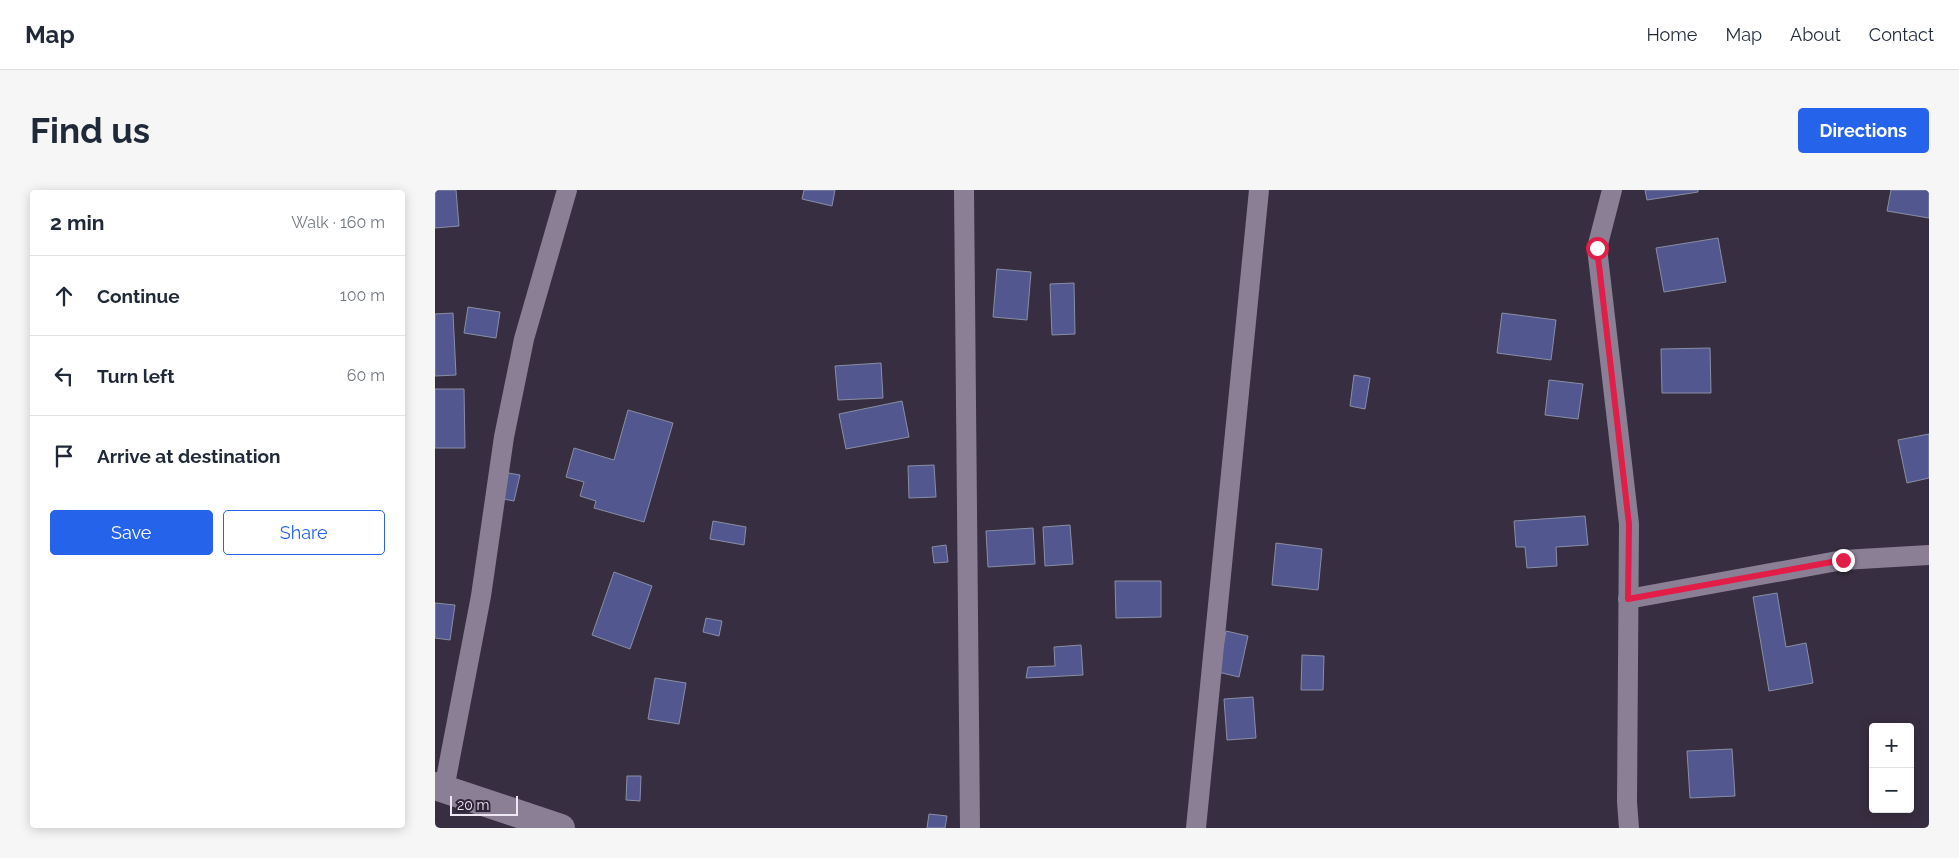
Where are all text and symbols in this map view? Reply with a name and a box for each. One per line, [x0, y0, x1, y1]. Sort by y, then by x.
text: Map [25, 20, 75, 49]
text: Home [1646, 24, 1697, 45]
text: Map [1725, 24, 1762, 45]
text: About [1790, 24, 1841, 45]
text: Contact [1869, 24, 1934, 45]
button: Directions [1798, 108, 1929, 153]
text: Find us [30, 110, 150, 151]
text: 2 min [50, 210, 104, 235]
text: Walk · 160 m [291, 213, 385, 232]
route start [1586, 237, 1609, 260]
icon: ahead [50, 282, 78, 310]
text: Continue [97, 285, 180, 307]
text: 100 m [340, 286, 385, 305]
icon: left [50, 362, 78, 390]
text: Turn left [97, 365, 174, 387]
text: 60 m [347, 366, 385, 385]
icon: arrive [50, 442, 78, 470]
text: Arrive at destination [97, 445, 281, 467]
button: Save [50, 510, 213, 555]
button: Share [223, 510, 385, 555]
route end [1832, 549, 1855, 572]
map controls [1869, 723, 1914, 813]
button: + [1869, 723, 1914, 768]
button: − [1869, 768, 1914, 813]
scale bar [450, 793, 517, 816]
text: 20 m [457, 797, 489, 813]

